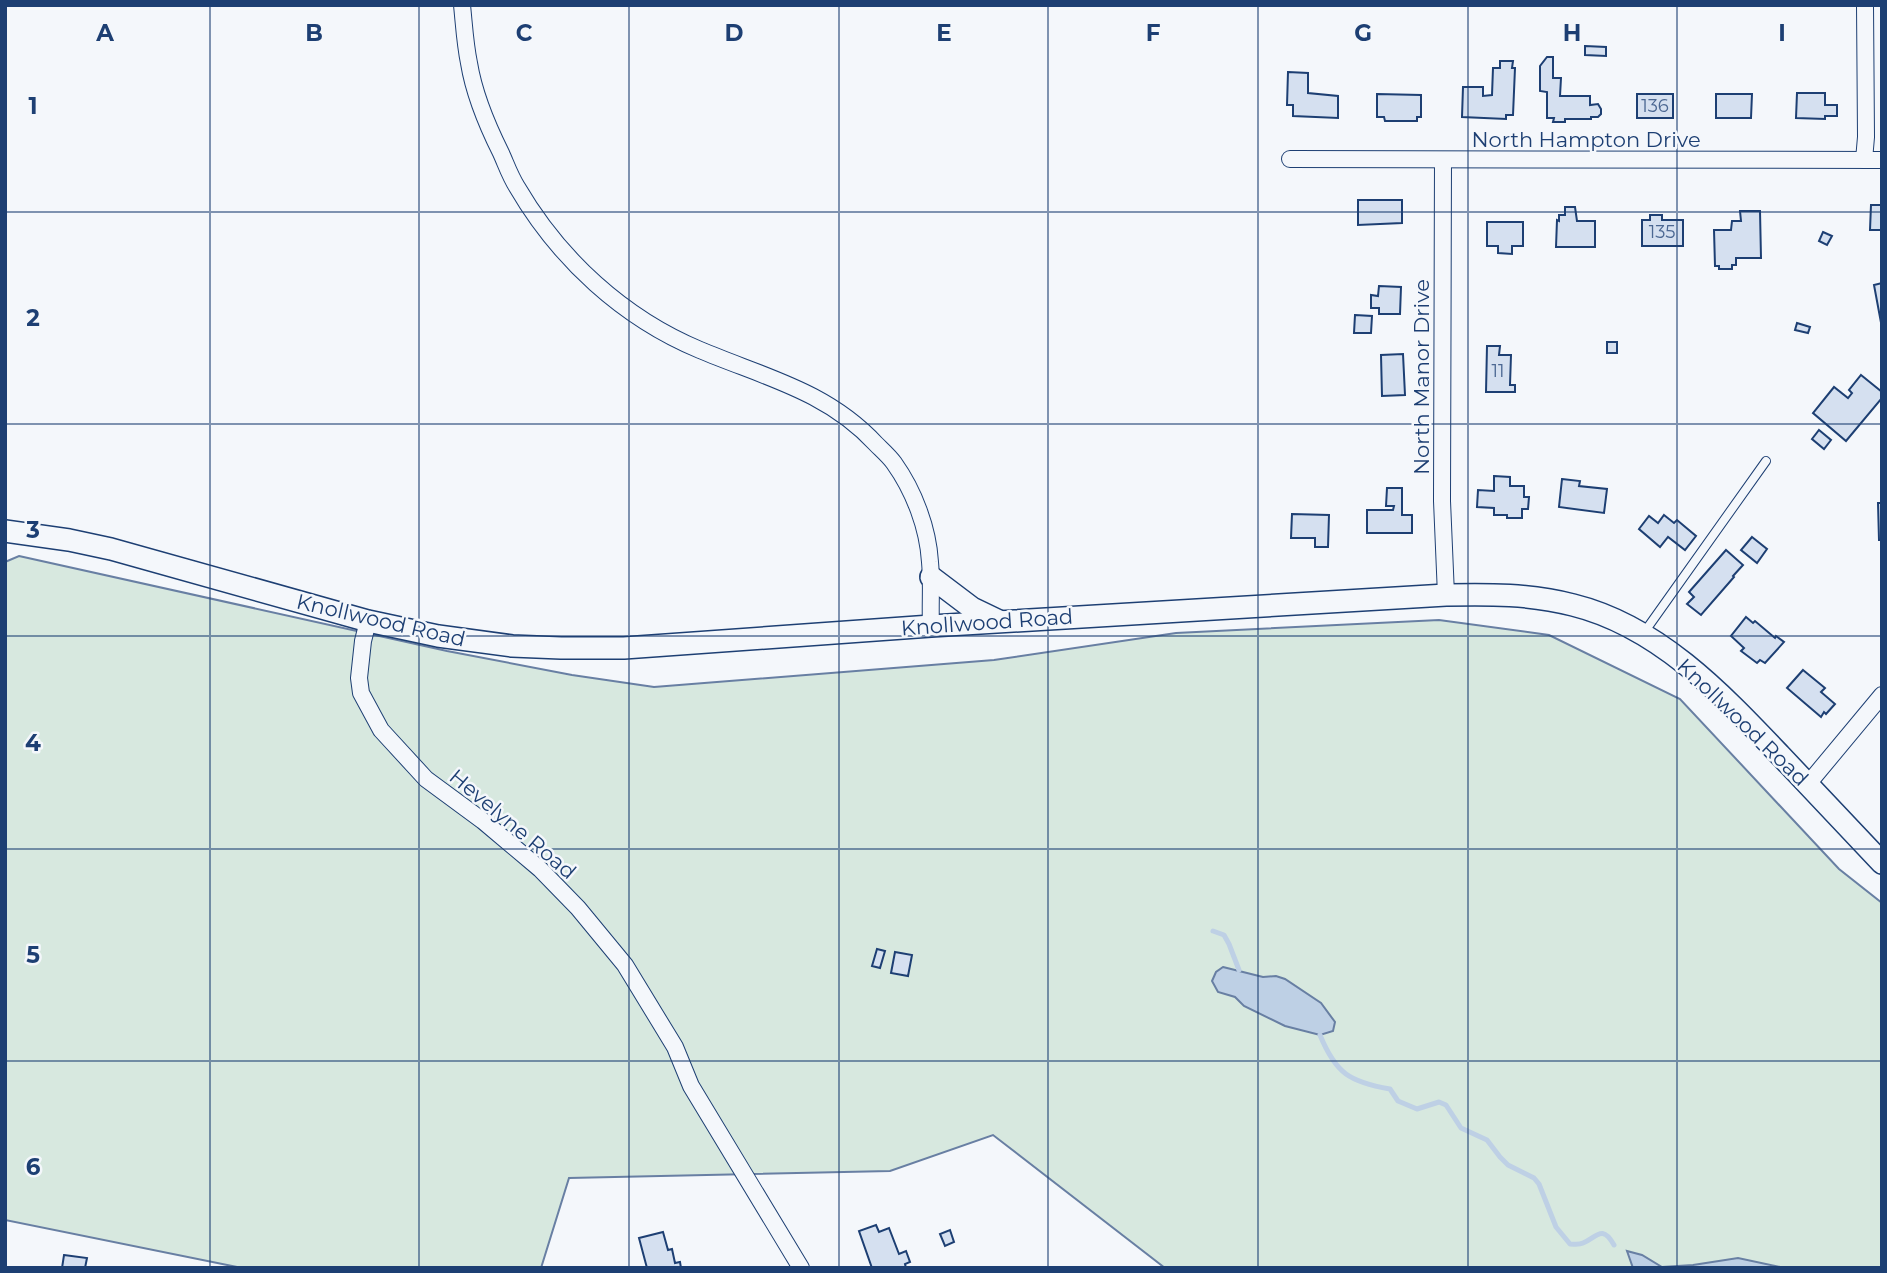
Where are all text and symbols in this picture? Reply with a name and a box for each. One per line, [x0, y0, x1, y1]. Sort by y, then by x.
text: A [95, 19, 114, 47]
text: B [305, 19, 323, 47]
text: C [516, 19, 533, 47]
text: D [725, 19, 744, 47]
text: E [936, 19, 952, 47]
text: F [1146, 19, 1161, 47]
text: G [1354, 19, 1372, 47]
text: H [1563, 19, 1581, 47]
text: I [1778, 19, 1786, 47]
text: 1 [28, 92, 38, 120]
house number: 136 [1641, 95, 1669, 117]
street label: North Hampton Drive [1471, 127, 1701, 152]
house number: 135 [1649, 221, 1675, 243]
street label: North Manor Drive [1409, 279, 1434, 475]
text: 2 [26, 304, 40, 332]
house number: 11 [1492, 360, 1505, 382]
text: 3 [25, 516, 40, 544]
street label: Knollwood Road [294, 588, 468, 652]
street label: Knollwood Road [900, 604, 1074, 640]
street label: Knollwood Road [1672, 653, 1814, 791]
text: 4 [25, 729, 41, 757]
street label: Hevelyne Road [445, 764, 581, 884]
text: 5 [26, 941, 40, 969]
text: 6 [26, 1153, 41, 1181]

